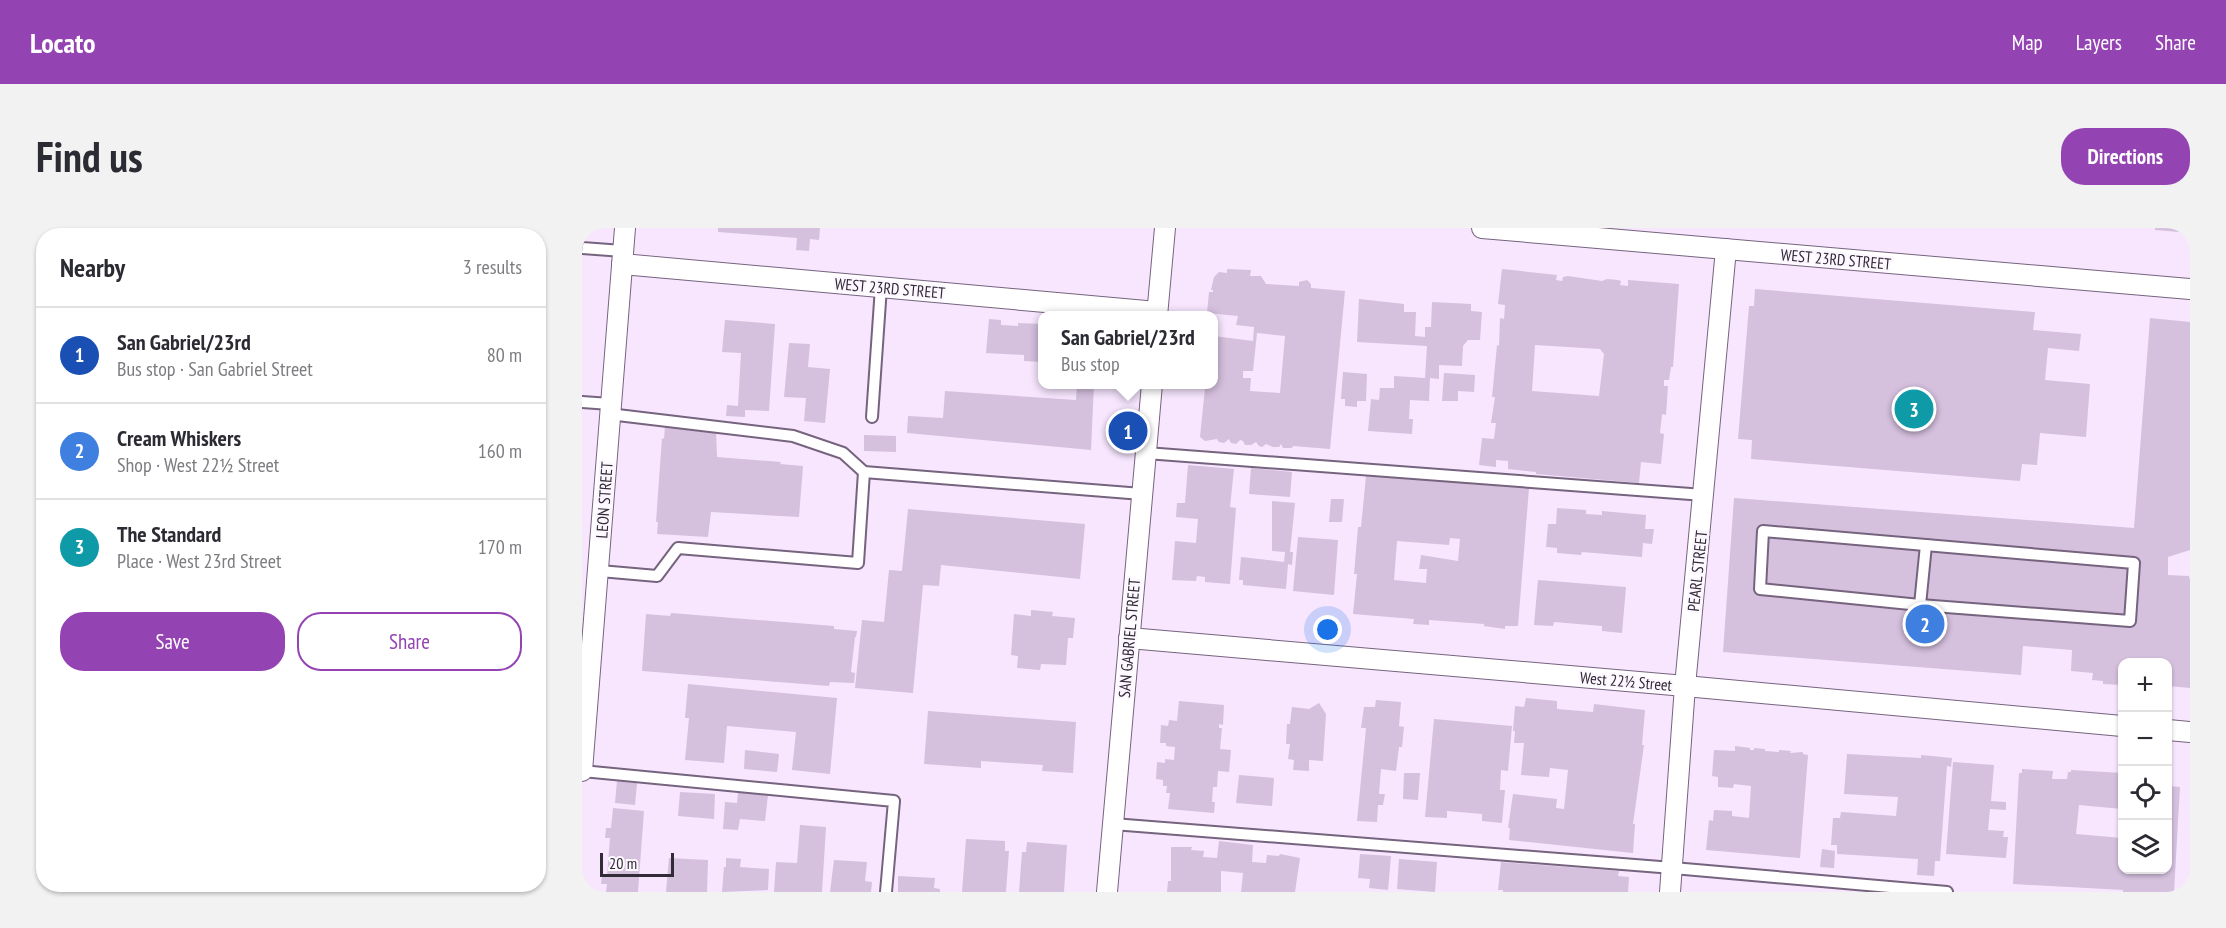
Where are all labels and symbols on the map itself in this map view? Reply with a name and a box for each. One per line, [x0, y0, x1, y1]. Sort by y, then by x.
street label: WEST 23RD STREET [1780, 244, 1892, 274]
street label: WEST 23RD STREET [834, 273, 946, 303]
pin: 3 [1894, 386, 1934, 432]
pin: 1 [1108, 408, 1148, 454]
street label: LEON STREET [591, 461, 617, 539]
street label: PEARL STREET [1683, 529, 1711, 613]
street label: SAN GABRIEL STREET [1114, 578, 1144, 698]
pin: 2 [1906, 602, 1944, 646]
your location [1313, 615, 1342, 644]
street label: West 22½ Street [1579, 667, 1673, 695]
scale bar [600, 850, 674, 878]

